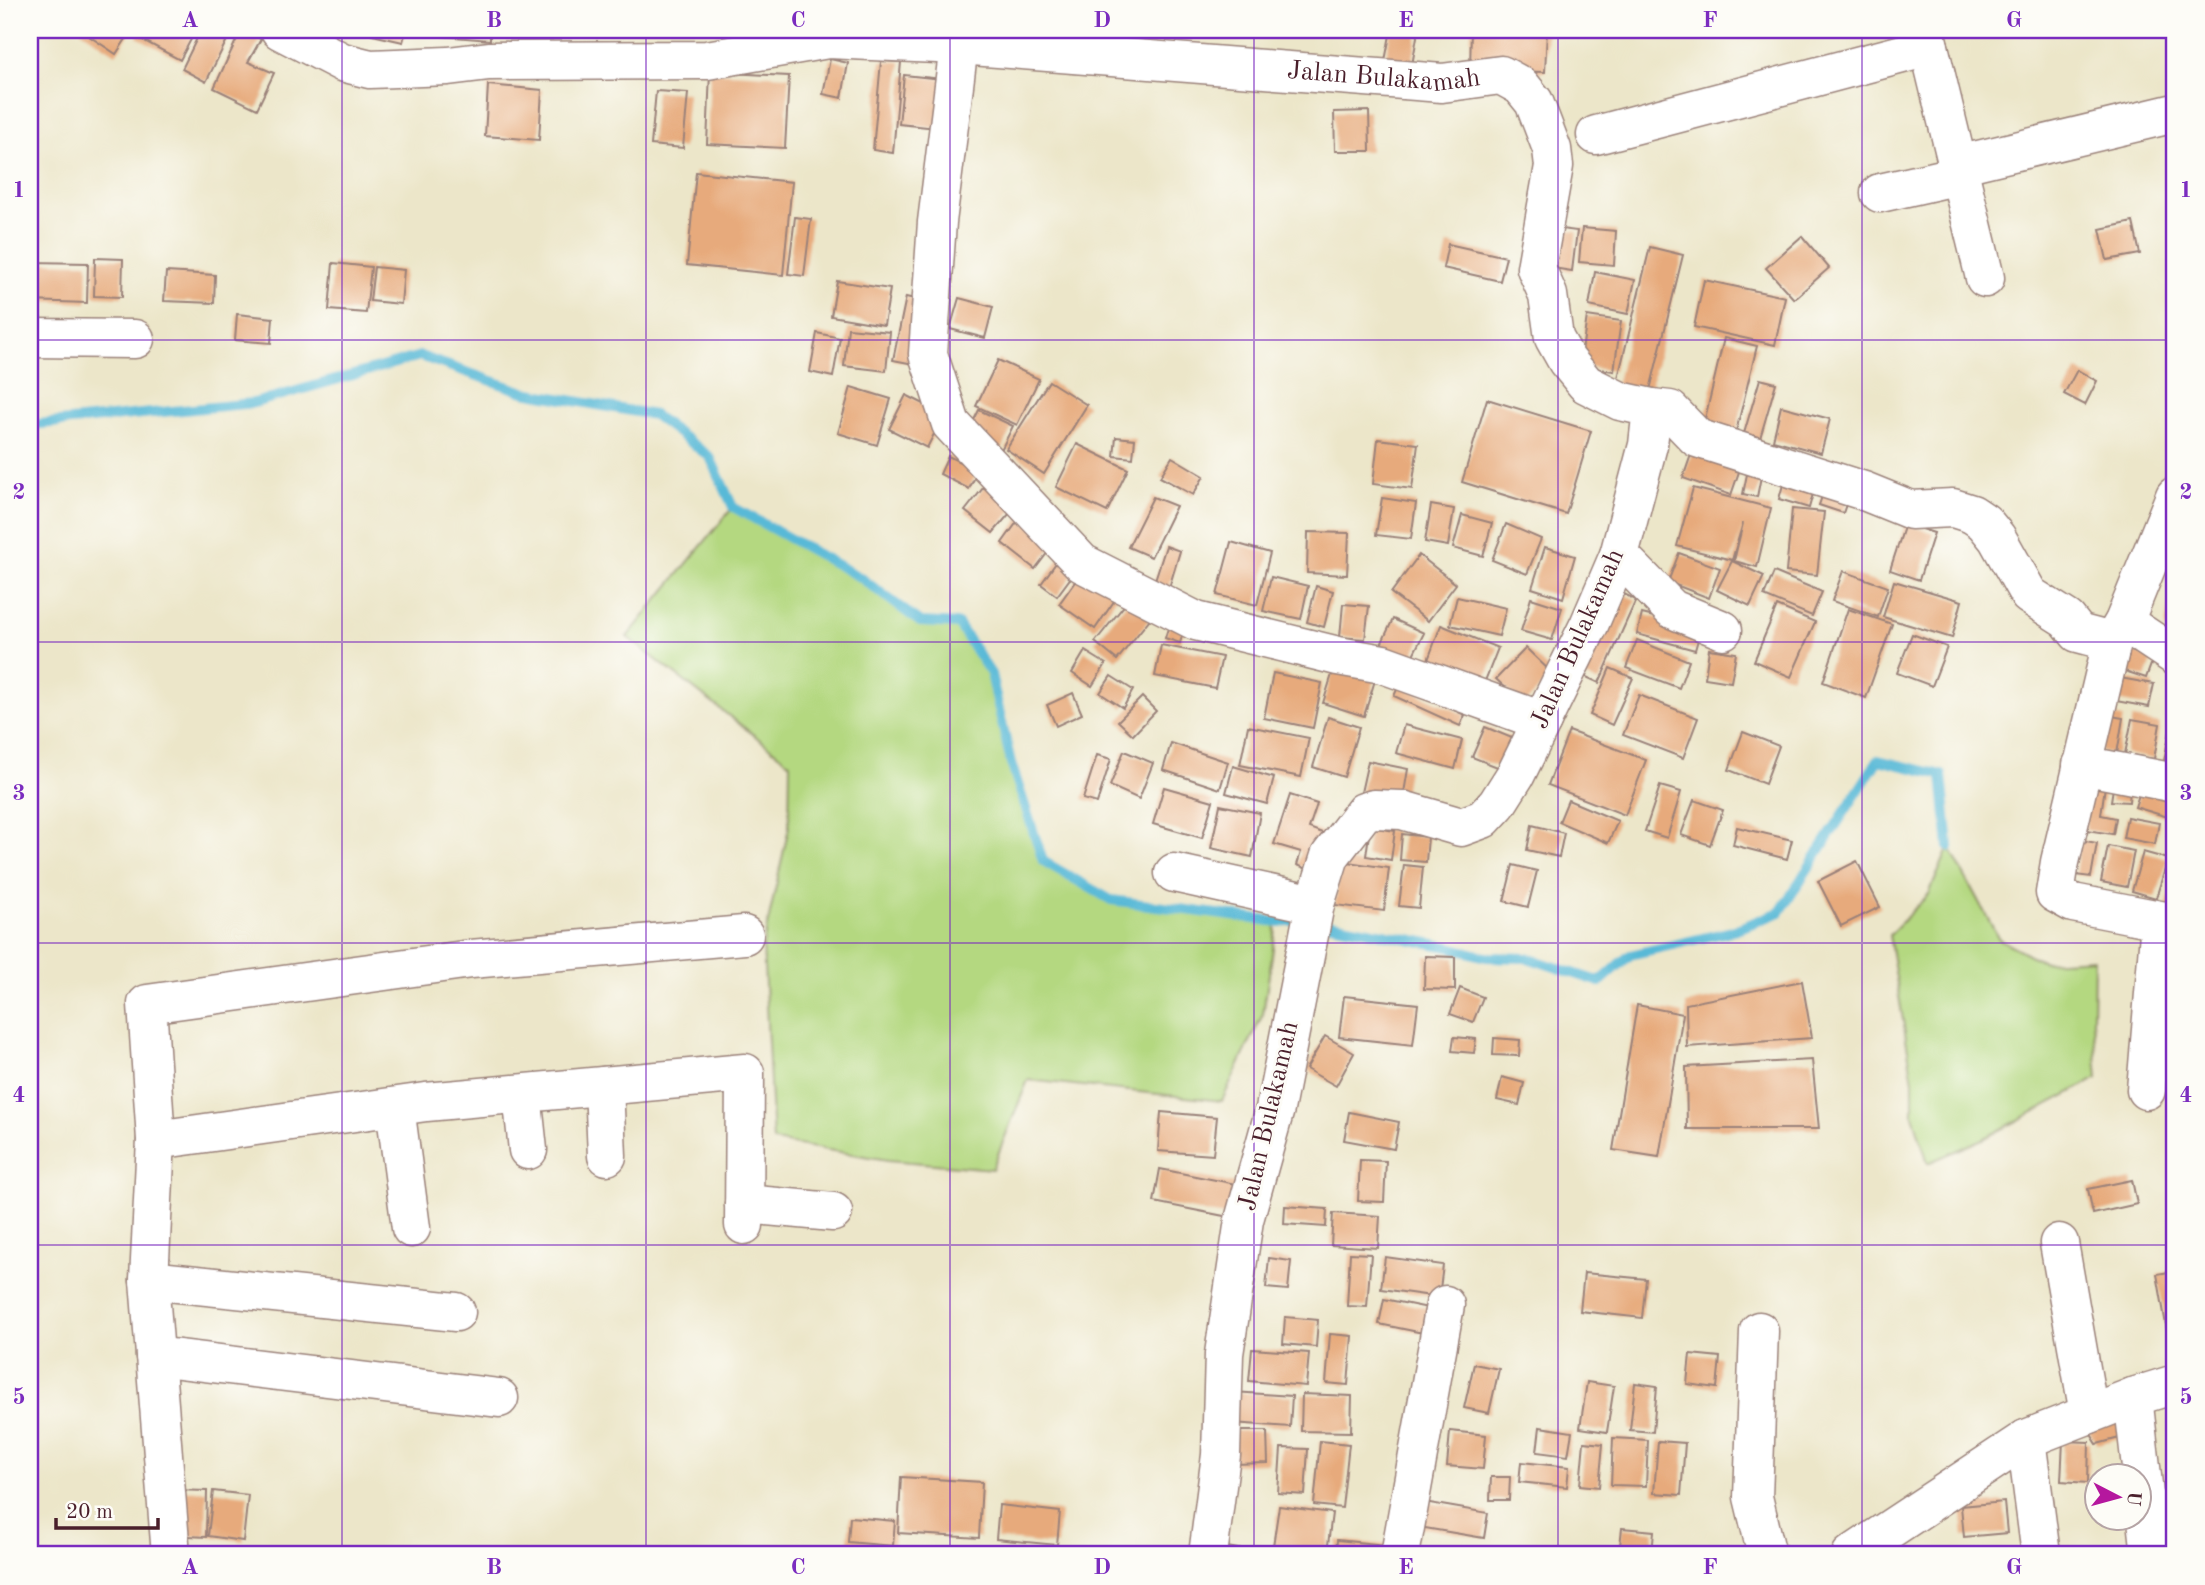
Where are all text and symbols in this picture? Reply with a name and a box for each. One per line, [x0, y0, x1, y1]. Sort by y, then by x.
text: A [181, 9, 199, 32]
text: B [486, 9, 502, 32]
text: C [790, 9, 806, 32]
text: D [1093, 9, 1111, 32]
text: E [1398, 9, 1414, 32]
text: F [1702, 9, 1718, 32]
text: G [2006, 9, 2022, 32]
street label: Jalan Bulakamah [1286, 58, 1482, 97]
text: 1 [12, 179, 26, 202]
text: 1 [2179, 179, 2193, 202]
text: 2 [12, 481, 26, 504]
text: 2 [2179, 481, 2193, 504]
street label: Jalan Bulakamah [1527, 545, 1629, 733]
text: 3 [12, 782, 26, 805]
text: 3 [2179, 782, 2193, 805]
street label: Jalan Bulakamah [1235, 1019, 1303, 1213]
text: 4 [12, 1084, 26, 1107]
text: 4 [2179, 1084, 2193, 1107]
text: 5 [12, 1386, 26, 1409]
text: 5 [2179, 1386, 2193, 1409]
north arrow [2082, 1462, 2152, 1532]
scale bar [56, 1487, 158, 1531]
text: U [2122, 1490, 2143, 1507]
text: 20 m [66, 1502, 113, 1523]
text: A [181, 1556, 199, 1579]
text: B [486, 1556, 502, 1579]
text: C [790, 1556, 806, 1579]
text: D [1093, 1556, 1111, 1579]
text: E [1398, 1556, 1414, 1579]
text: F [1702, 1556, 1718, 1579]
text: G [2006, 1556, 2022, 1579]

